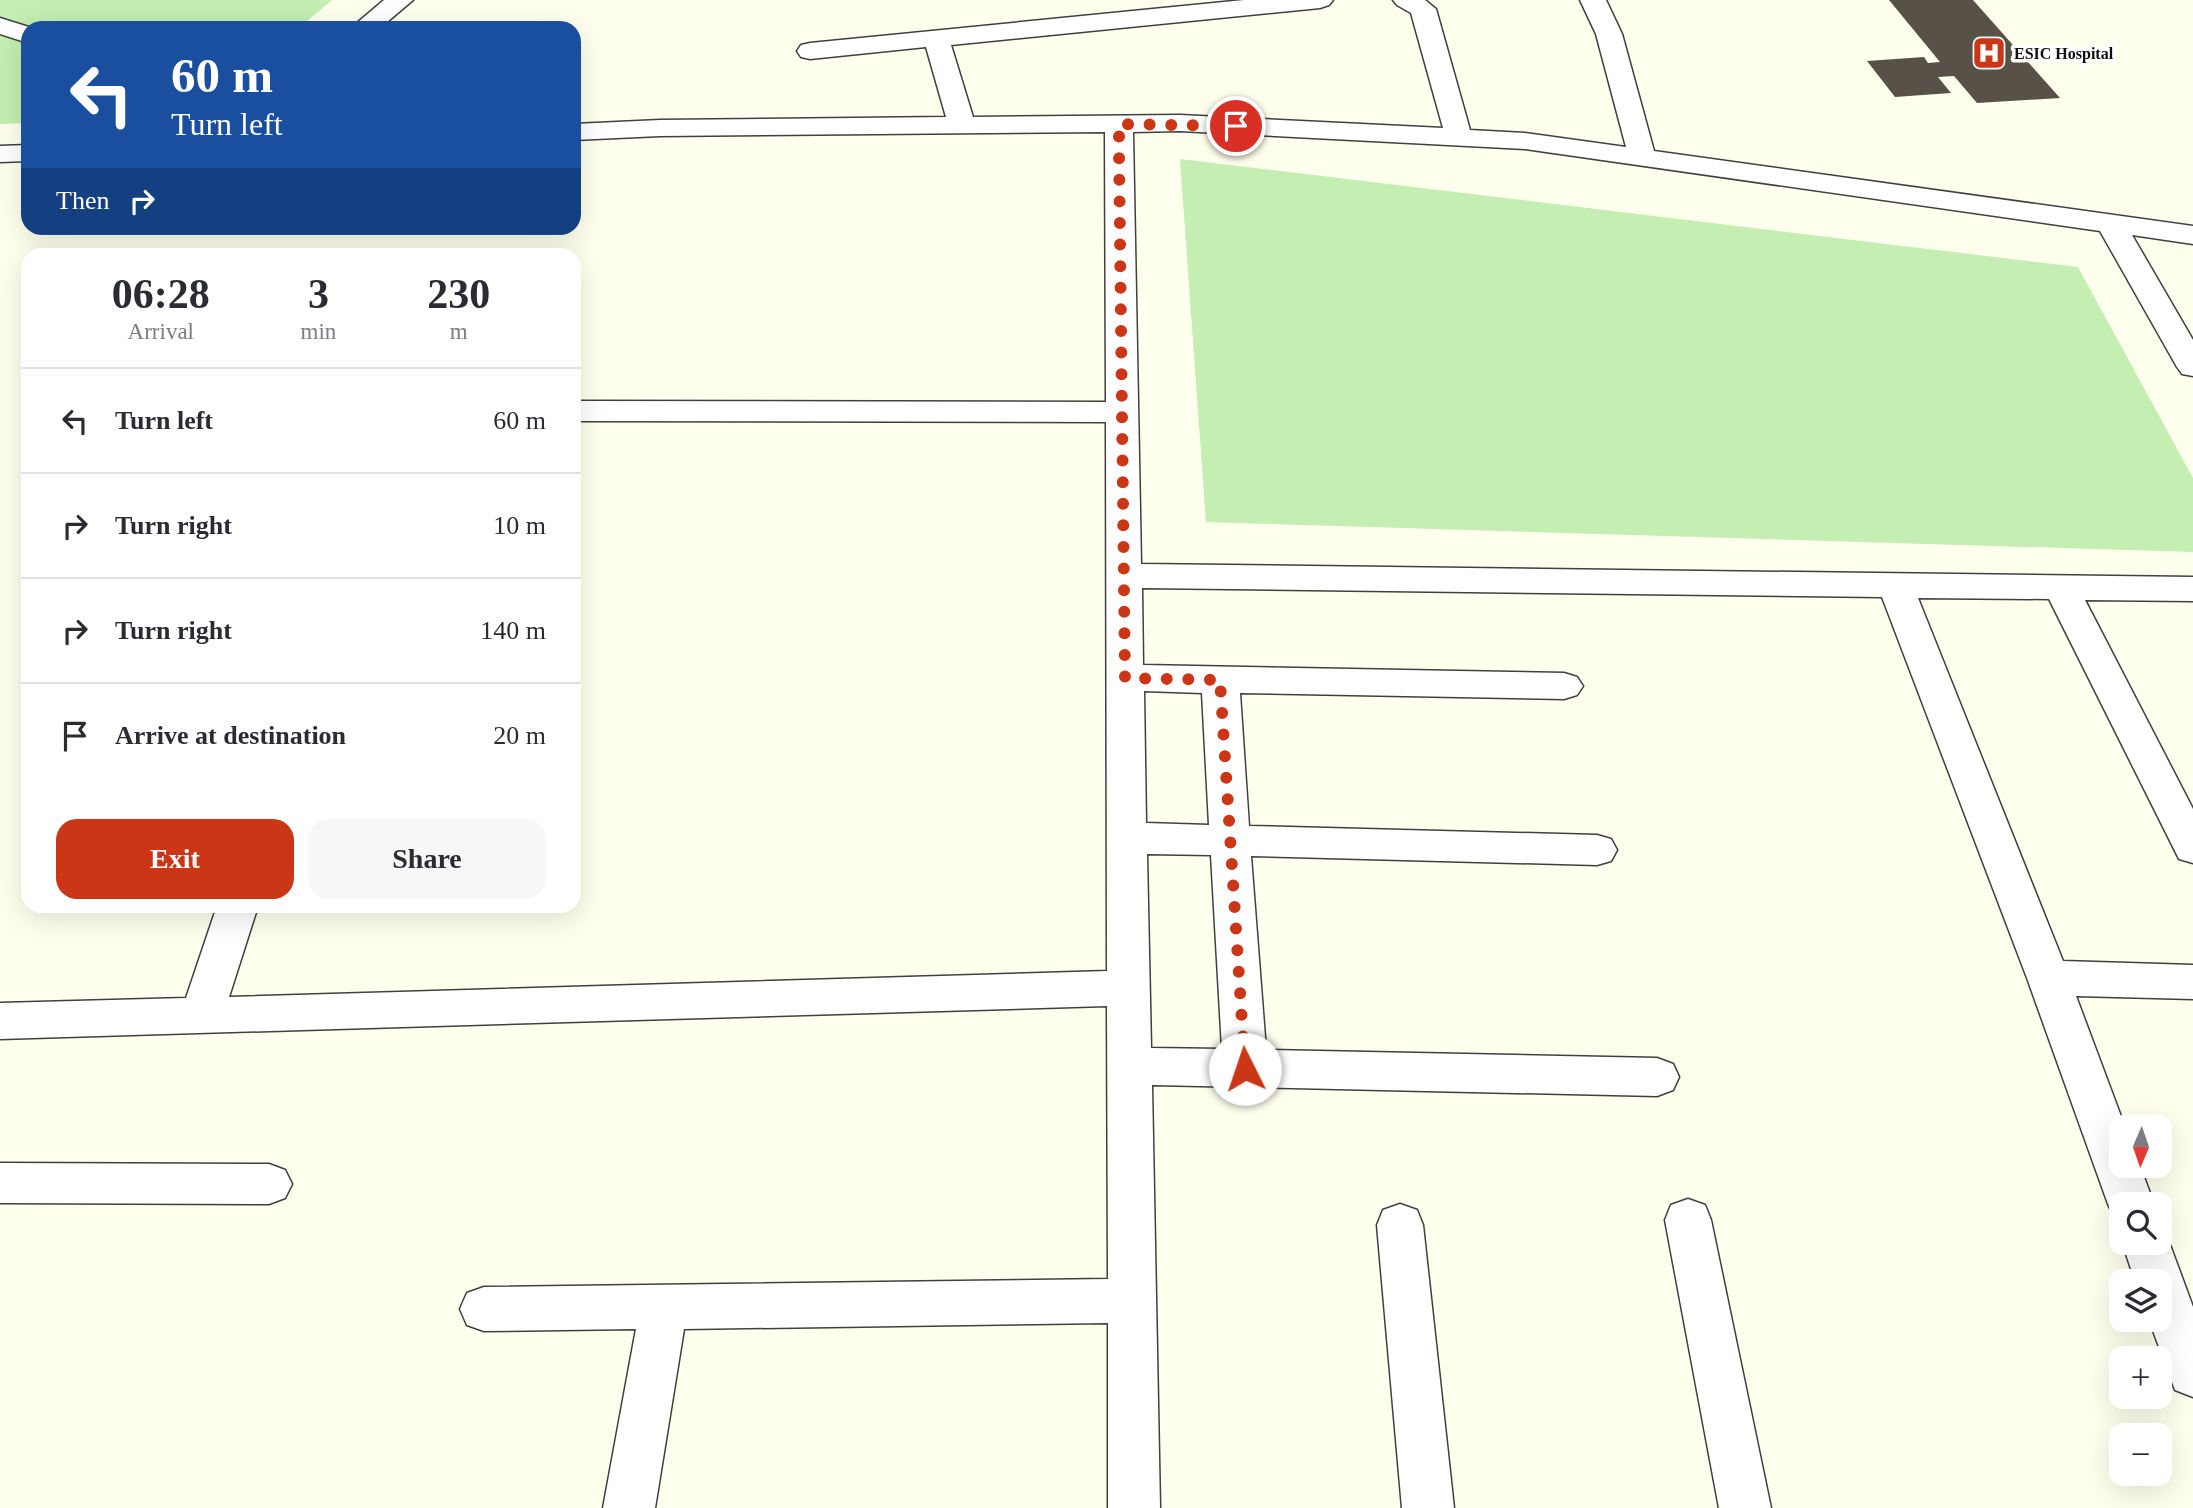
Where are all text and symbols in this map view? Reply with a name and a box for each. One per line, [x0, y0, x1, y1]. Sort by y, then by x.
hospital icon: ESIC Hospital [1970, 34, 2008, 72]
place label: ESIC Hospital [2014, 45, 2114, 63]
text: 60 m [171, 48, 273, 103]
icon: left [56, 49, 147, 140]
pin [1206, 96, 1266, 156]
text: Turn left [171, 106, 283, 142]
icon: arrive [1217, 107, 1255, 145]
icon: right [123, 182, 161, 220]
text: Then [56, 186, 109, 215]
text: 06:28 [112, 271, 210, 317]
text: 3 [308, 271, 329, 317]
text: 230 [427, 271, 490, 317]
text: Arrival [128, 319, 194, 344]
text: min [301, 319, 336, 344]
text: m [450, 319, 468, 344]
icon: left [56, 402, 94, 440]
text: Turn left [115, 406, 213, 435]
text: 60 m [493, 406, 546, 435]
icon: right [56, 507, 94, 545]
text: Turn right [115, 511, 232, 540]
text: 10 m [493, 511, 546, 540]
icon: right [56, 612, 94, 650]
text: Turn right [115, 616, 232, 645]
text: 140 m [480, 616, 546, 645]
icon: arrive [56, 717, 94, 755]
text: Arrive at destination [115, 721, 346, 750]
text: 20 m [493, 721, 546, 750]
button: Exit [56, 819, 294, 899]
button: Share [308, 819, 546, 899]
position arrow [1208, 1032, 1282, 1106]
north arrow [2109, 1115, 2172, 1178]
map controls [2109, 1115, 2172, 1486]
button: search [2109, 1192, 2172, 1255]
button: layers [2109, 1269, 2172, 1332]
button: + [2109, 1346, 2172, 1409]
button: − [2109, 1423, 2172, 1486]

